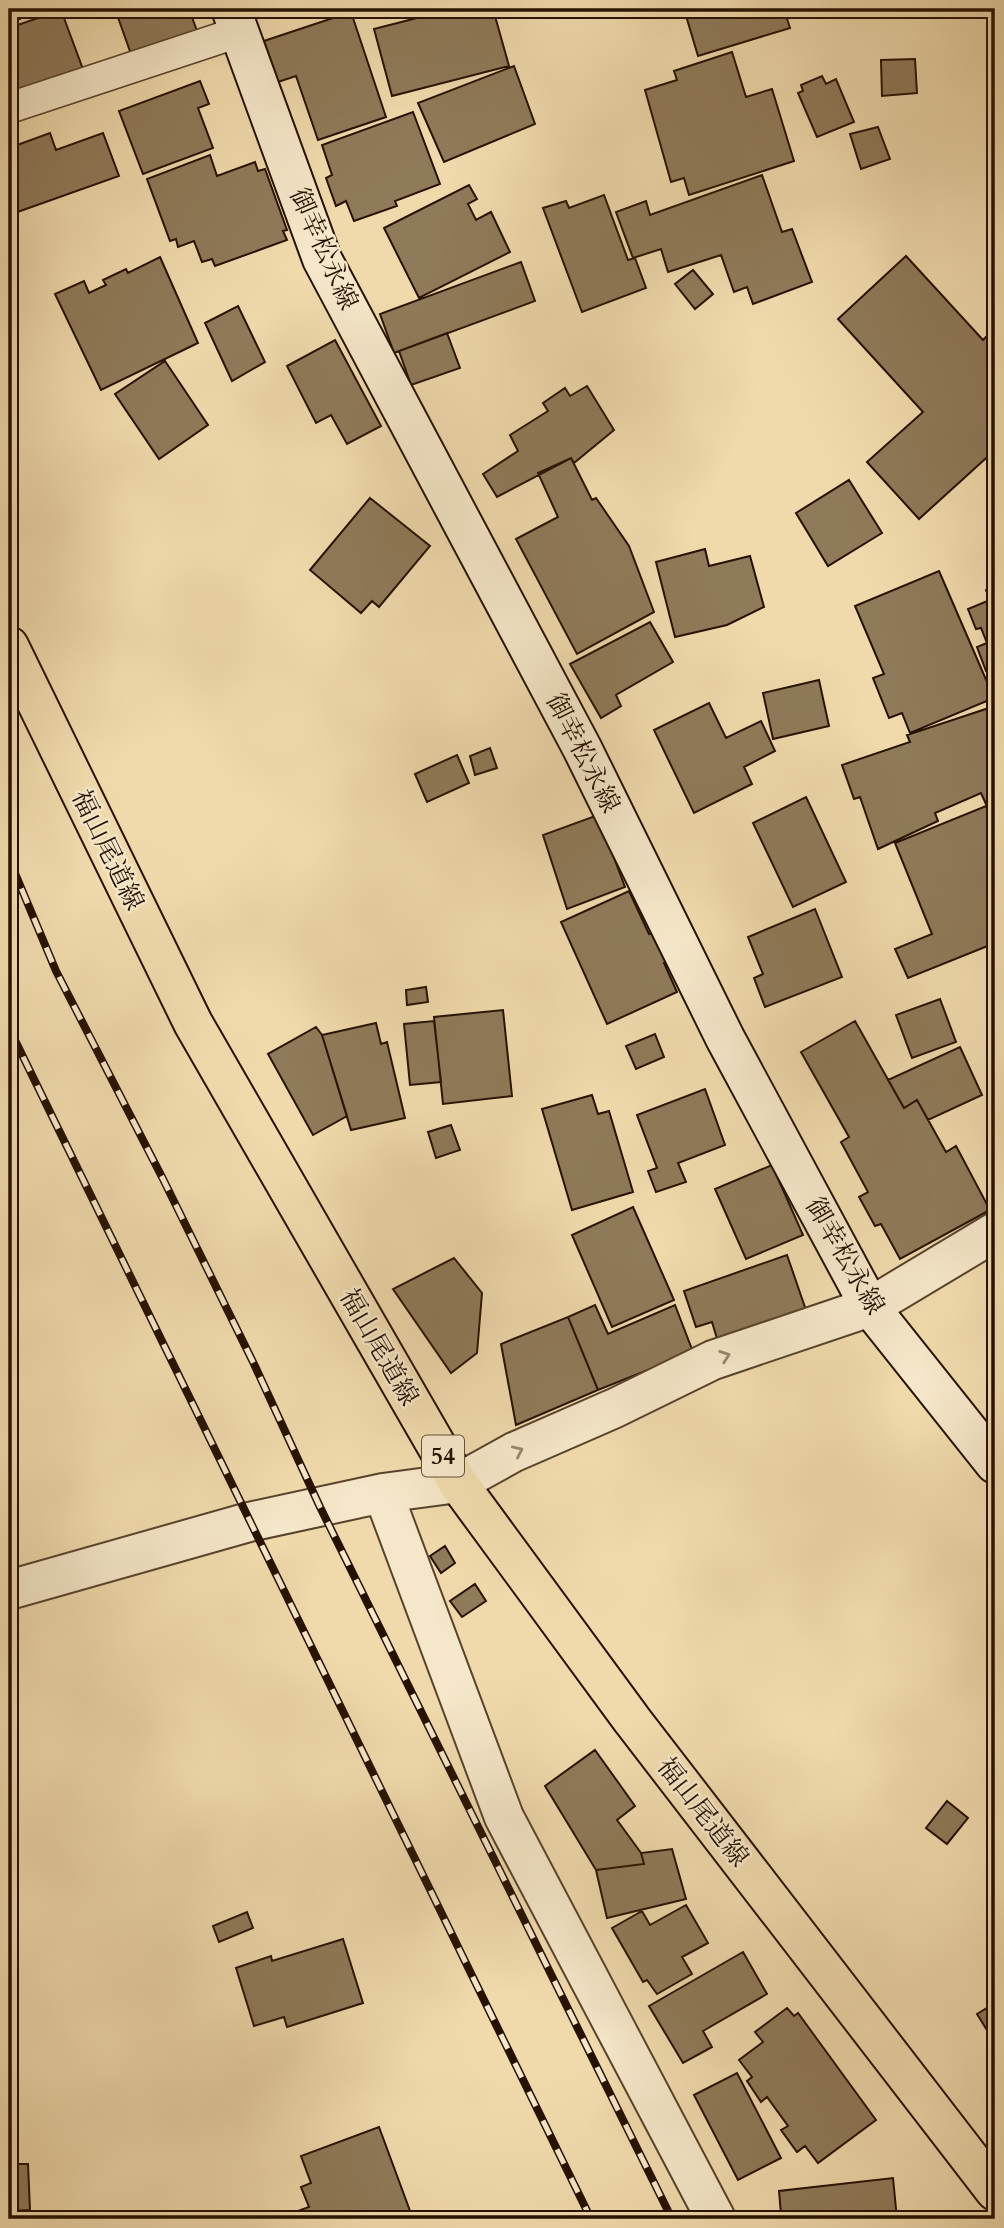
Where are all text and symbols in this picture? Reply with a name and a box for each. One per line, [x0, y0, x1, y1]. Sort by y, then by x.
street label: 御幸松永線 [282, 182, 366, 316]
street label: 御幸松永線 [538, 687, 628, 819]
street label: 福山尾道線 [64, 784, 152, 916]
street label: 御幸松永線 [797, 1191, 893, 1321]
street label: 福山尾道線 [331, 1282, 427, 1412]
one-way arrow [718, 1350, 730, 1364]
road number: 54 [422, 1436, 464, 1476]
one-way arrow [511, 1445, 523, 1459]
street label: 福山尾道線 [649, 1750, 757, 1874]

